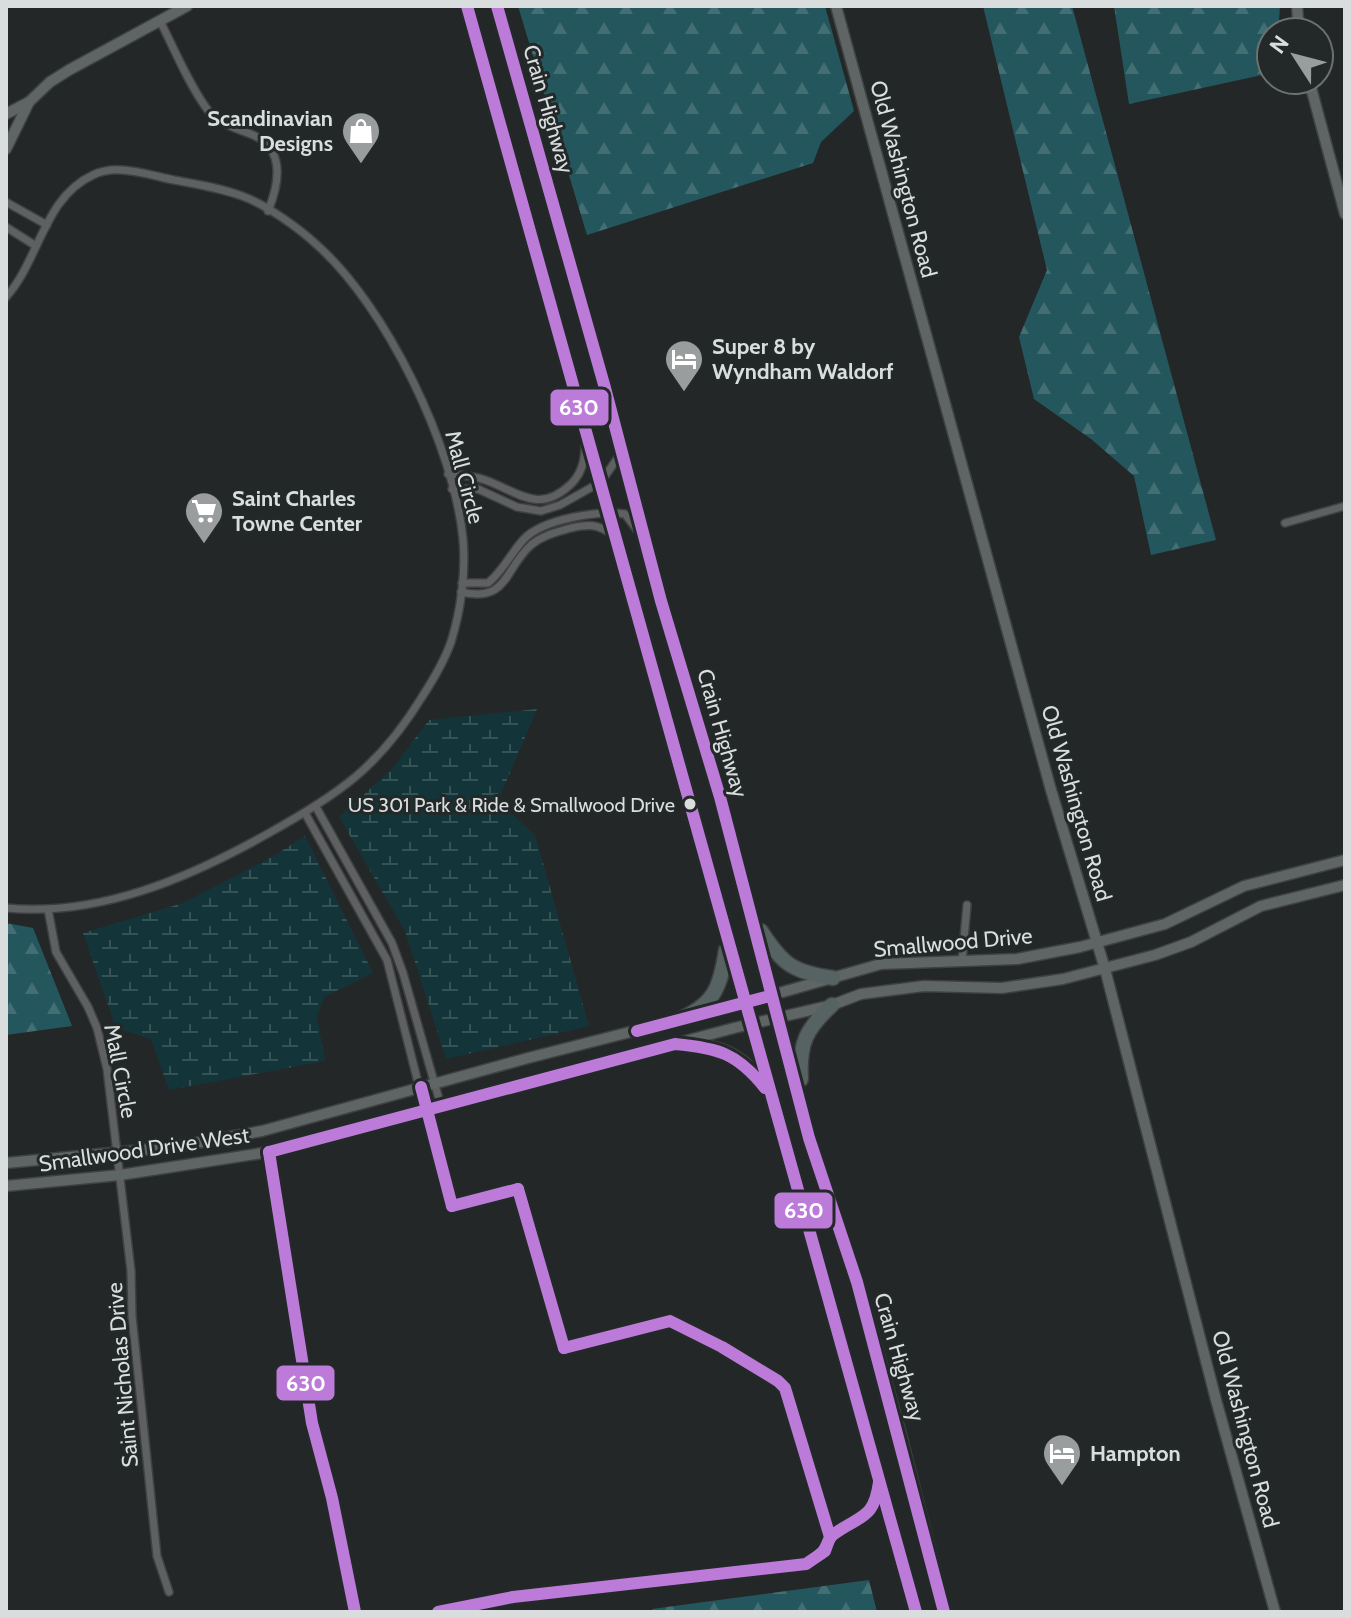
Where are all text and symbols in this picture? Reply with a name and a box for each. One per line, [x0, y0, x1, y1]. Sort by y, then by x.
north arrow [1255, 16, 1335, 96]
text: N [1264, 30, 1295, 59]
street label: Crain Highway [517, 42, 580, 177]
street label: Old Washington Road [864, 78, 943, 281]
place label: Scandinavian Designs [207, 105, 333, 157]
shop icon: Scandinavian Designs [340, 110, 382, 165]
place label: Super 8 by Wyndham Waldorf [712, 333, 894, 385]
hotel icon: Super 8 by Wyndham Waldorf [663, 338, 705, 393]
line badge: 630 [549, 388, 610, 427]
text: 630 [559, 394, 599, 421]
street label: Mall Circle [439, 427, 490, 527]
place label: Saint Charles Towne Center [232, 485, 363, 537]
supermarket icon: Saint Charles Towne Center [183, 490, 225, 545]
street label: Crain Highway [691, 666, 754, 801]
street label: Old Washington Road [1036, 702, 1117, 904]
place label: US 301 Park & Ride & Smallwood Drive [348, 793, 675, 817]
marker: US 301 Park & Ride & Smallwood Drive [682, 796, 698, 812]
street label: Smallwood Drive [872, 922, 1034, 963]
street label: Mall Circle [98, 1022, 143, 1121]
street label: Smallwood Drive West [37, 1121, 252, 1178]
line badge: 630 [773, 1191, 834, 1230]
text: 630 [784, 1197, 824, 1224]
street label: Saint Nicholas Drive [101, 1281, 144, 1469]
street label: Crain Highway [868, 1290, 931, 1425]
street label: Old Washington Road [1206, 1328, 1285, 1531]
line badge: 630 [275, 1364, 336, 1402]
text: 630 [286, 1370, 326, 1397]
hotel icon: Hampton [1041, 1432, 1083, 1487]
place label: Hampton [1090, 1440, 1181, 1467]

